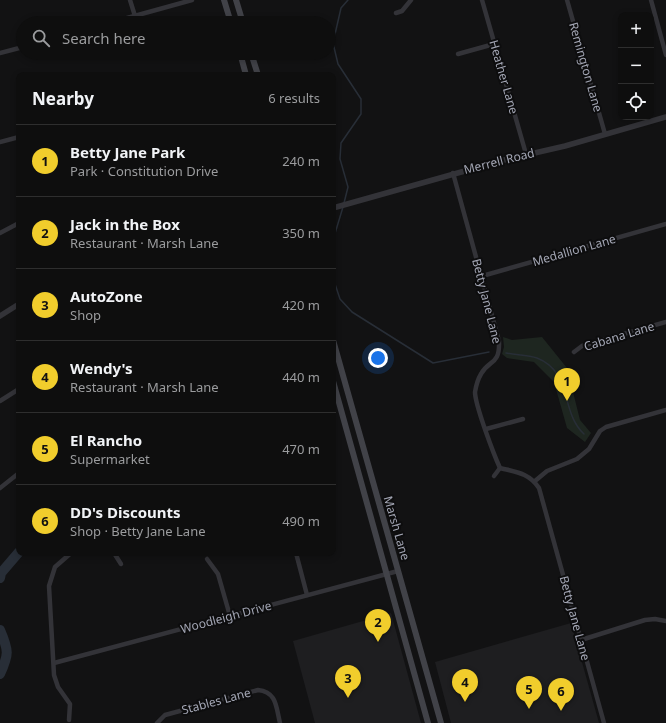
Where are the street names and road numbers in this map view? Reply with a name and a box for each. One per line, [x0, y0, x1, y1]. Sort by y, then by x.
street label: Remington Lane [565, 20, 607, 114]
street label: Heather Lane [485, 38, 523, 116]
street label: Merrell Road [462, 144, 536, 178]
street label: Medallion Lane [530, 230, 618, 270]
street label: Betty Jane Lane [468, 257, 506, 345]
street label: Cabana Lane [582, 317, 657, 355]
street label: Marsh Lane [380, 494, 414, 562]
street label: Betty Jane Lane [556, 574, 595, 662]
street label: Woodleigh Drive [179, 597, 274, 637]
street label: Stables Lane [180, 684, 253, 718]

